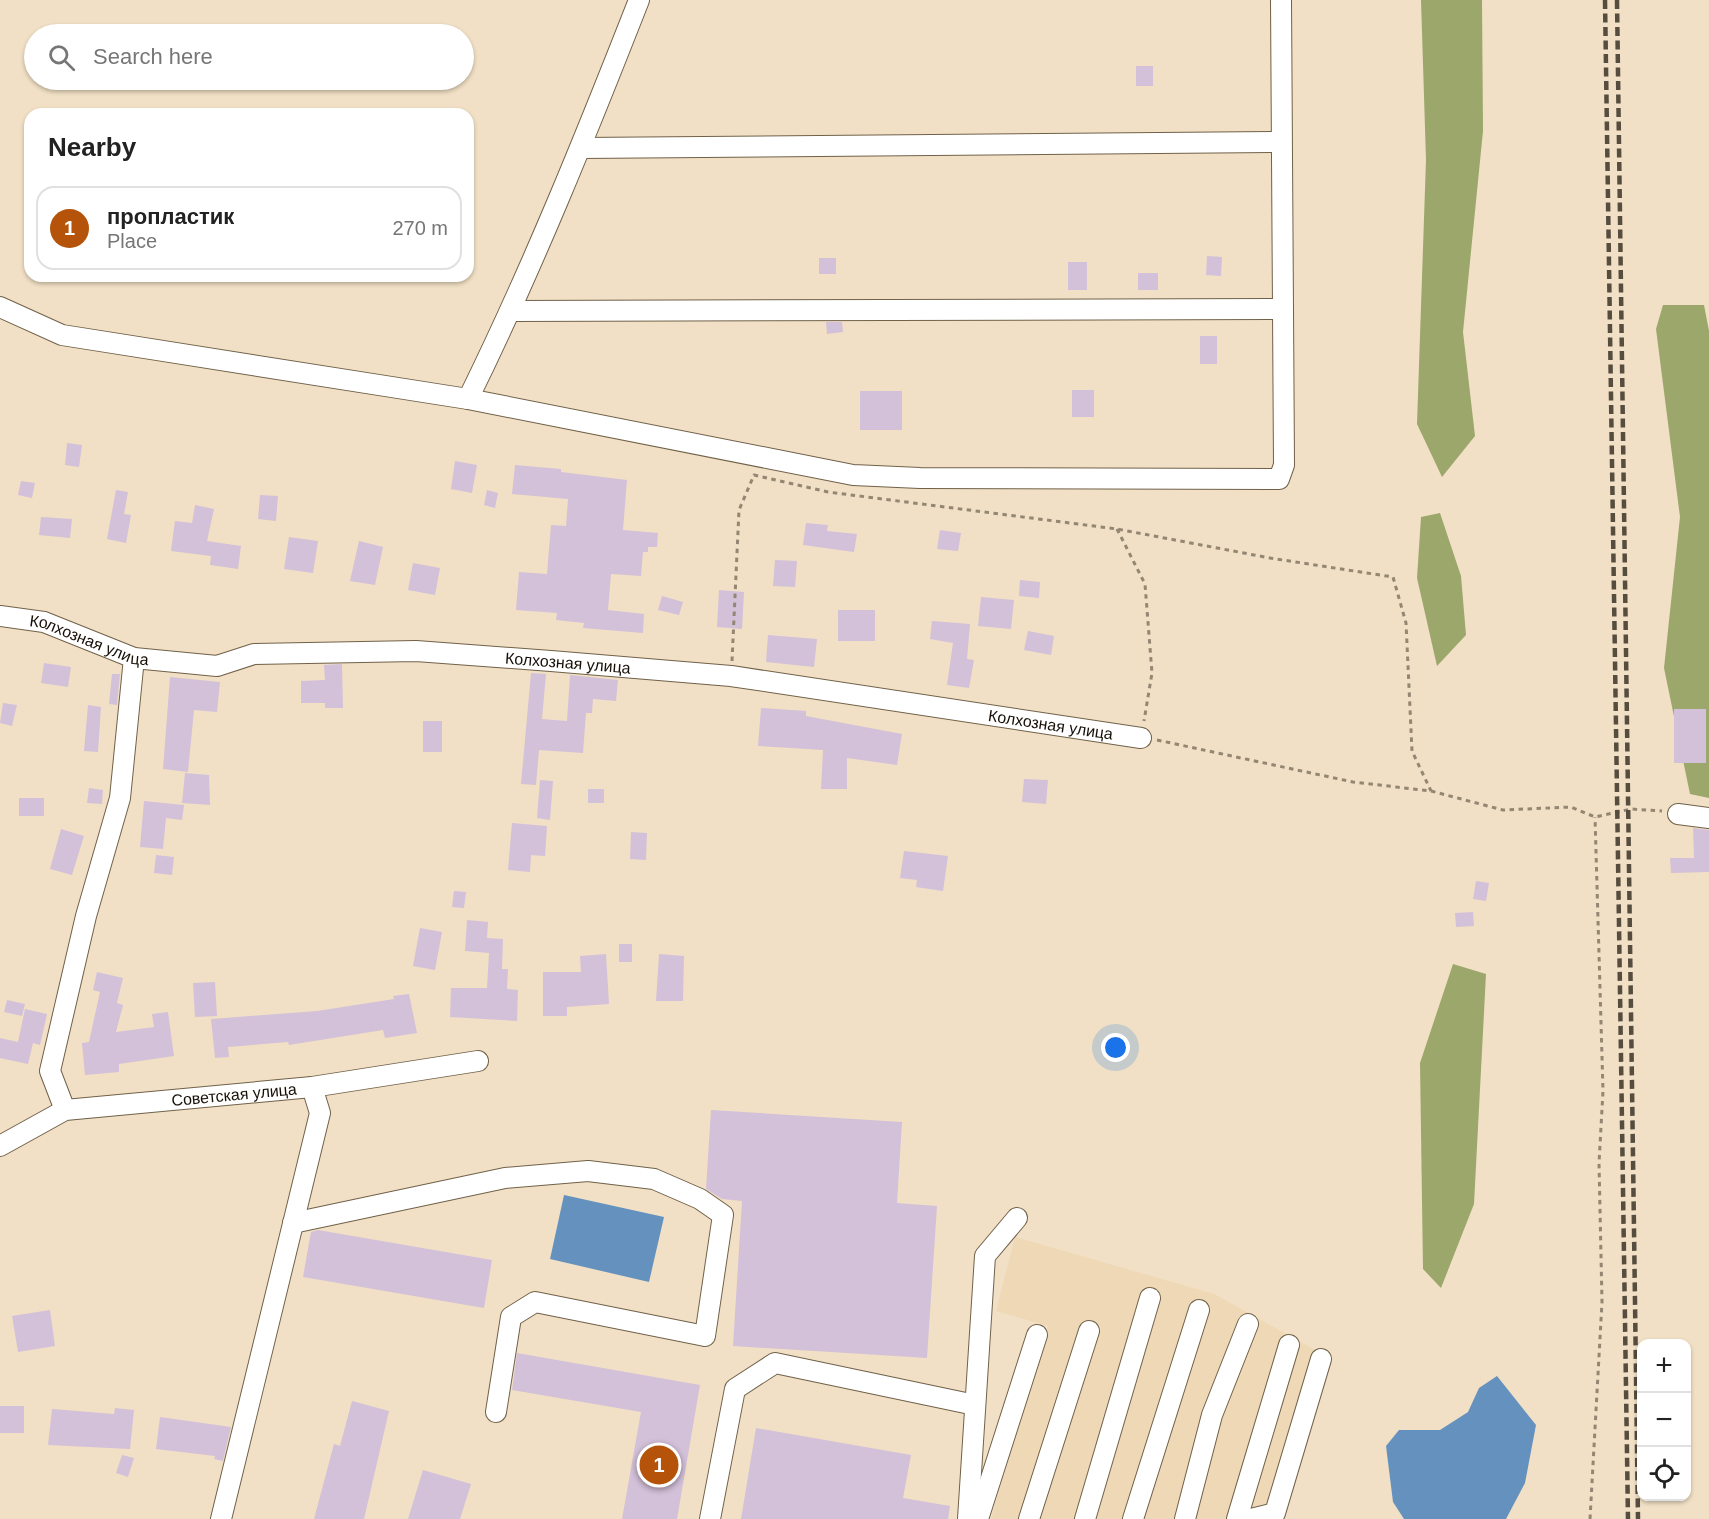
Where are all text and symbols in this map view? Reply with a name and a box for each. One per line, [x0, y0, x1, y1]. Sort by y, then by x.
search box [24, 24, 474, 90]
icon: search [45, 41, 78, 74]
text: Search here [93, 44, 213, 69]
text: Nearby [48, 132, 136, 162]
text: пропластик [107, 204, 234, 229]
text: 1 [64, 217, 75, 239]
text: 270 m [392, 217, 448, 239]
text: Place [107, 230, 157, 252]
street label: Колхозная улица [29, 612, 149, 668]
street label: Колхозная улица [504, 650, 631, 677]
street label: Колхозная улица [987, 707, 1114, 743]
your location [1101, 1033, 1130, 1062]
street label: Советская улица [171, 1080, 297, 1109]
map controls [1637, 1339, 1691, 1501]
button: + [1637, 1339, 1691, 1393]
button: − [1637, 1393, 1691, 1447]
pin: 1 [640, 1442, 678, 1488]
button: locate [1637, 1447, 1691, 1501]

